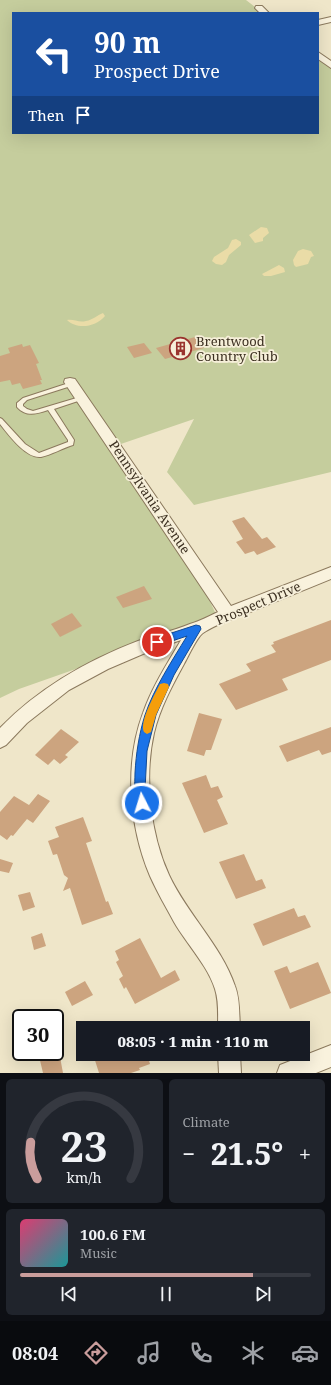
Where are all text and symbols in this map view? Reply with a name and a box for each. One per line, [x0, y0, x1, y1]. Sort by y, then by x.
text: 90 m [94, 23, 161, 61]
icon: left [28, 28, 80, 80]
text: Prospect Drive [94, 59, 220, 83]
icon: arrive [72, 104, 94, 126]
text: Then [28, 105, 64, 125]
place label: Brentwood Country Club [196, 332, 278, 365]
building icon: Brentwood Country Club [167, 335, 193, 361]
street label: Pennsylvania Avenue [105, 437, 195, 557]
street label: Prospect Drive [213, 577, 303, 629]
pin [140, 625, 174, 659]
icon: arrive [146, 631, 168, 653]
position arrow [121, 782, 163, 824]
speed limit sign: 30 [12, 1009, 64, 1061]
text: 08:05 · 1 min · 110 m [117, 1031, 269, 1051]
text: Climate [183, 1113, 230, 1131]
text: 23 [61, 1118, 108, 1174]
text: 21.5° [211, 1133, 283, 1174]
text: − [183, 1138, 195, 1168]
text: + [299, 1138, 311, 1168]
text: km/h [67, 1168, 102, 1187]
text: 100.6 FM [80, 1224, 146, 1244]
text: Music [80, 1244, 117, 1262]
icon: previous [58, 1283, 80, 1305]
icon: pause [155, 1283, 177, 1305]
icon: next [252, 1283, 274, 1305]
icon: directions [82, 1339, 110, 1367]
icon: music [135, 1339, 163, 1367]
icon: phone [187, 1339, 215, 1367]
icon: climate [239, 1339, 267, 1367]
icon: car [291, 1339, 319, 1367]
text: 08:04 [12, 1341, 58, 1365]

